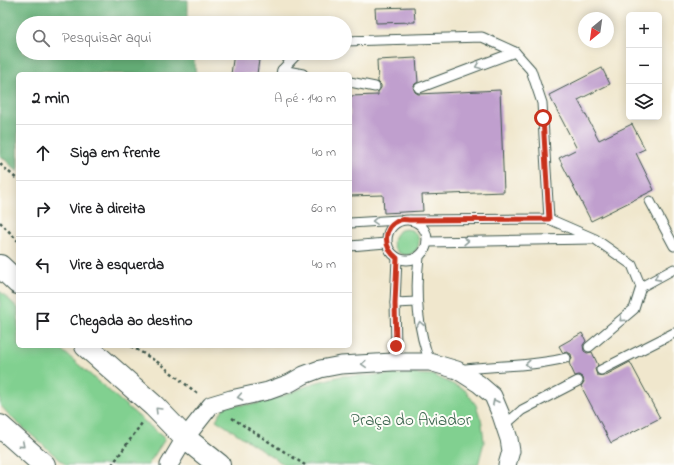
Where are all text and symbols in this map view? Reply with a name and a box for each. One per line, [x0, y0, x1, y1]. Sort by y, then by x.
north arrow [578, 12, 614, 48]
map controls [626, 12, 662, 120]
button: + [626, 12, 662, 48]
search box [16, 16, 352, 60]
icon: search [30, 27, 52, 49]
text: Pesquisar aqui [62, 27, 151, 49]
button: − [626, 48, 662, 84]
one-way arrow [475, 61, 482, 69]
button: layers [626, 84, 662, 120]
text: 2 min [32, 86, 69, 111]
text: A pé · 140 m [274, 89, 336, 108]
route start [534, 109, 552, 127]
icon: ahead [32, 142, 54, 164]
text: Siga em frente [70, 142, 160, 164]
text: 40 m [312, 143, 336, 162]
icon: right [32, 198, 54, 220]
text: Vire à direita [70, 198, 145, 220]
text: 60 m [311, 199, 336, 218]
one-way arrow [372, 217, 378, 226]
one-way arrow [463, 237, 469, 245]
icon: left [32, 254, 54, 276]
text: Vire à esquerda [70, 254, 164, 276]
text: 40 m [312, 255, 336, 274]
one-way arrow [654, 273, 662, 281]
icon: arrive [32, 310, 54, 332]
text: Chegada ao destino [70, 310, 193, 332]
one-way arrow [619, 315, 627, 322]
one-way arrow [417, 321, 425, 327]
route end [387, 337, 405, 355]
one-way arrow [361, 359, 367, 368]
one-way arrow [525, 359, 531, 368]
one-way arrow [237, 393, 243, 401]
one-way arrow [492, 398, 500, 406]
one-way arrow [155, 407, 163, 415]
park label: Praça do Aviador [351, 408, 472, 433]
one-way arrow [17, 441, 25, 448]

